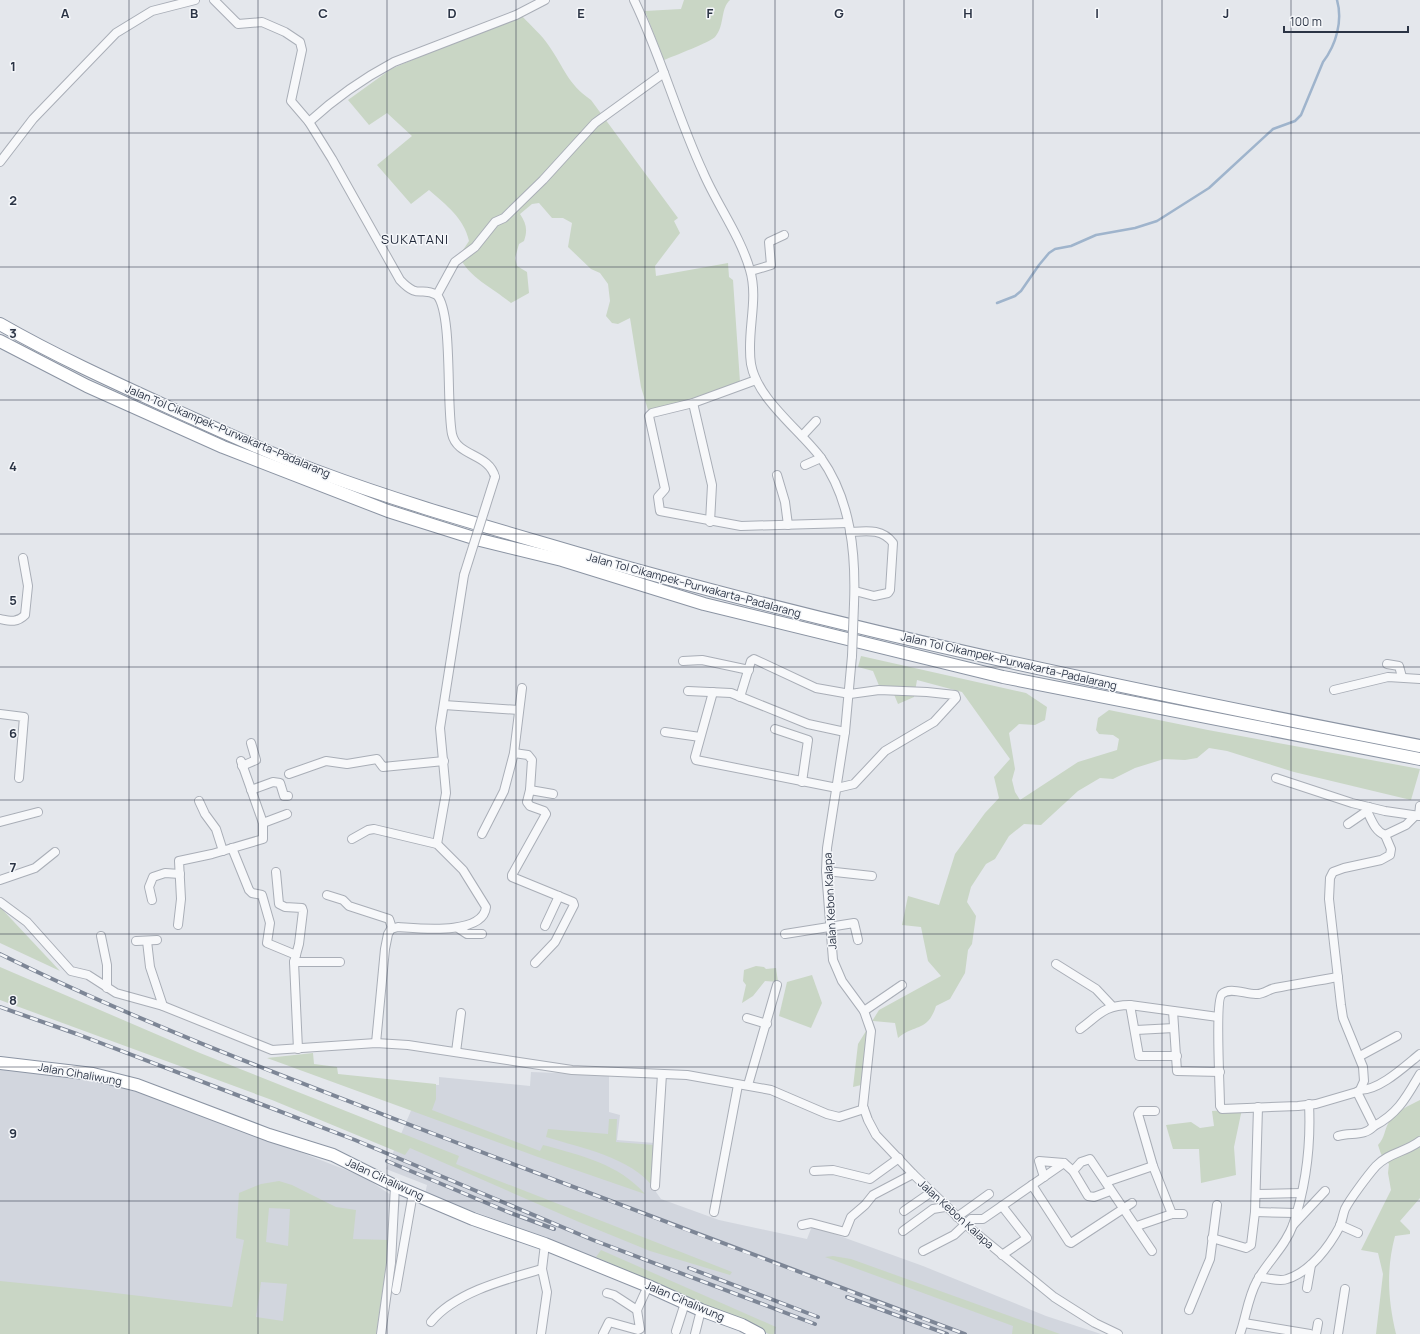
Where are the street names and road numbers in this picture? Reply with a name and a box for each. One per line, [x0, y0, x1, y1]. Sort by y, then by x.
street label: Jalan Tol Cikampek–Purwakarta–Padalarang [123, 380, 333, 481]
street label: Jalan Tol Cikampek–Purwakarta–Padalarang [585, 549, 803, 620]
street label: Jalan Tol Cikampek–Purwakarta–Padalarang [900, 628, 1119, 693]
street label: Jalan Kebon Kalapa [819, 852, 840, 950]
street label: Jalan Cihaliwung [37, 1059, 123, 1088]
street label: Jalan Cihaliwung [344, 1154, 427, 1203]
street label: Jalan Kebon Kalapa [915, 1176, 997, 1252]
street label: Jalan Cihaliwung [643, 1277, 727, 1324]

